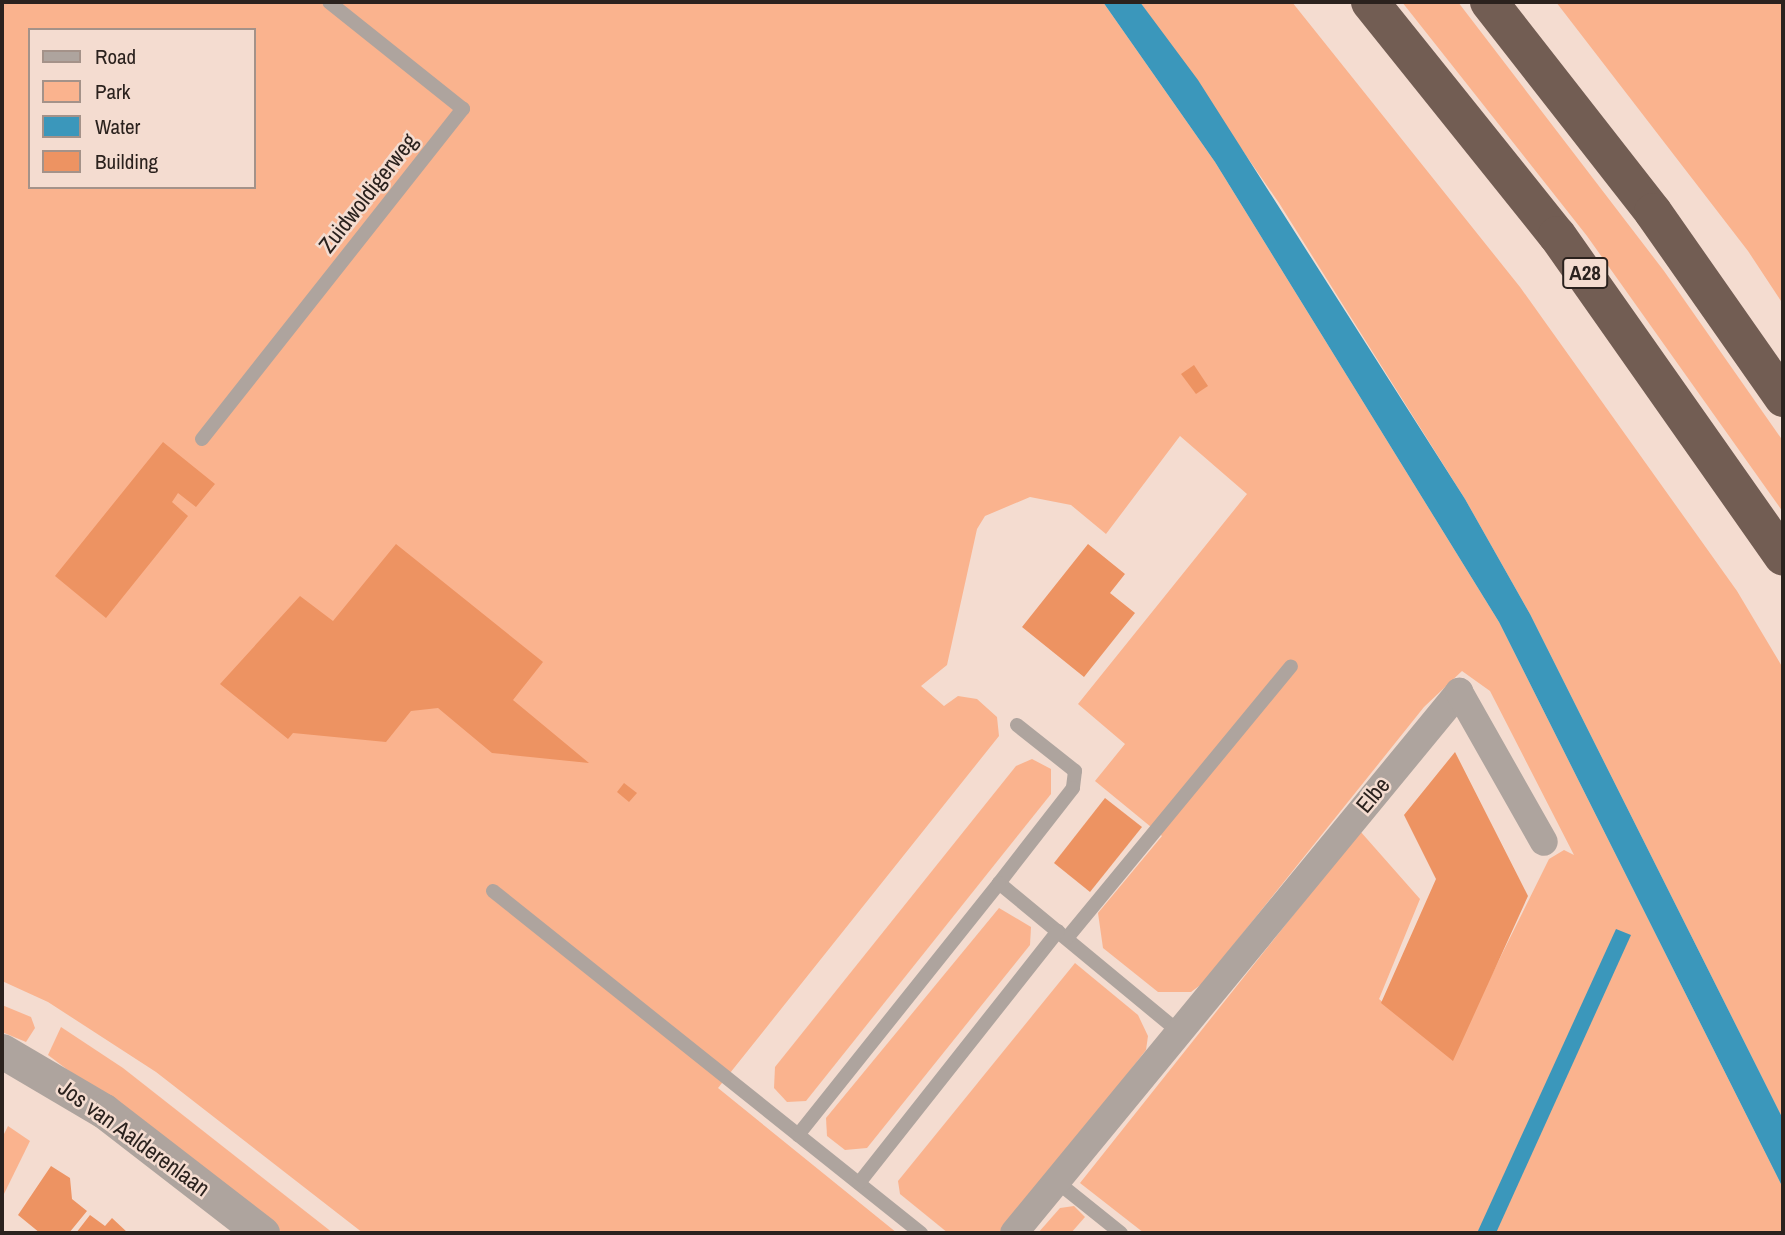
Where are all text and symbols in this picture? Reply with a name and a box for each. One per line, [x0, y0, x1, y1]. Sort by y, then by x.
legend [28, 28, 256, 189]
text: Road [95, 42, 136, 71]
text: Park [95, 77, 130, 106]
text: Water [95, 112, 140, 141]
street label: Zuidwoldigerweg [313, 128, 423, 258]
text: Building [95, 147, 158, 176]
road number: A28 [1560, 256, 1610, 290]
street label: Elbe [1350, 772, 1396, 818]
street label: Jos van Aalderenlaan [53, 1074, 215, 1202]

